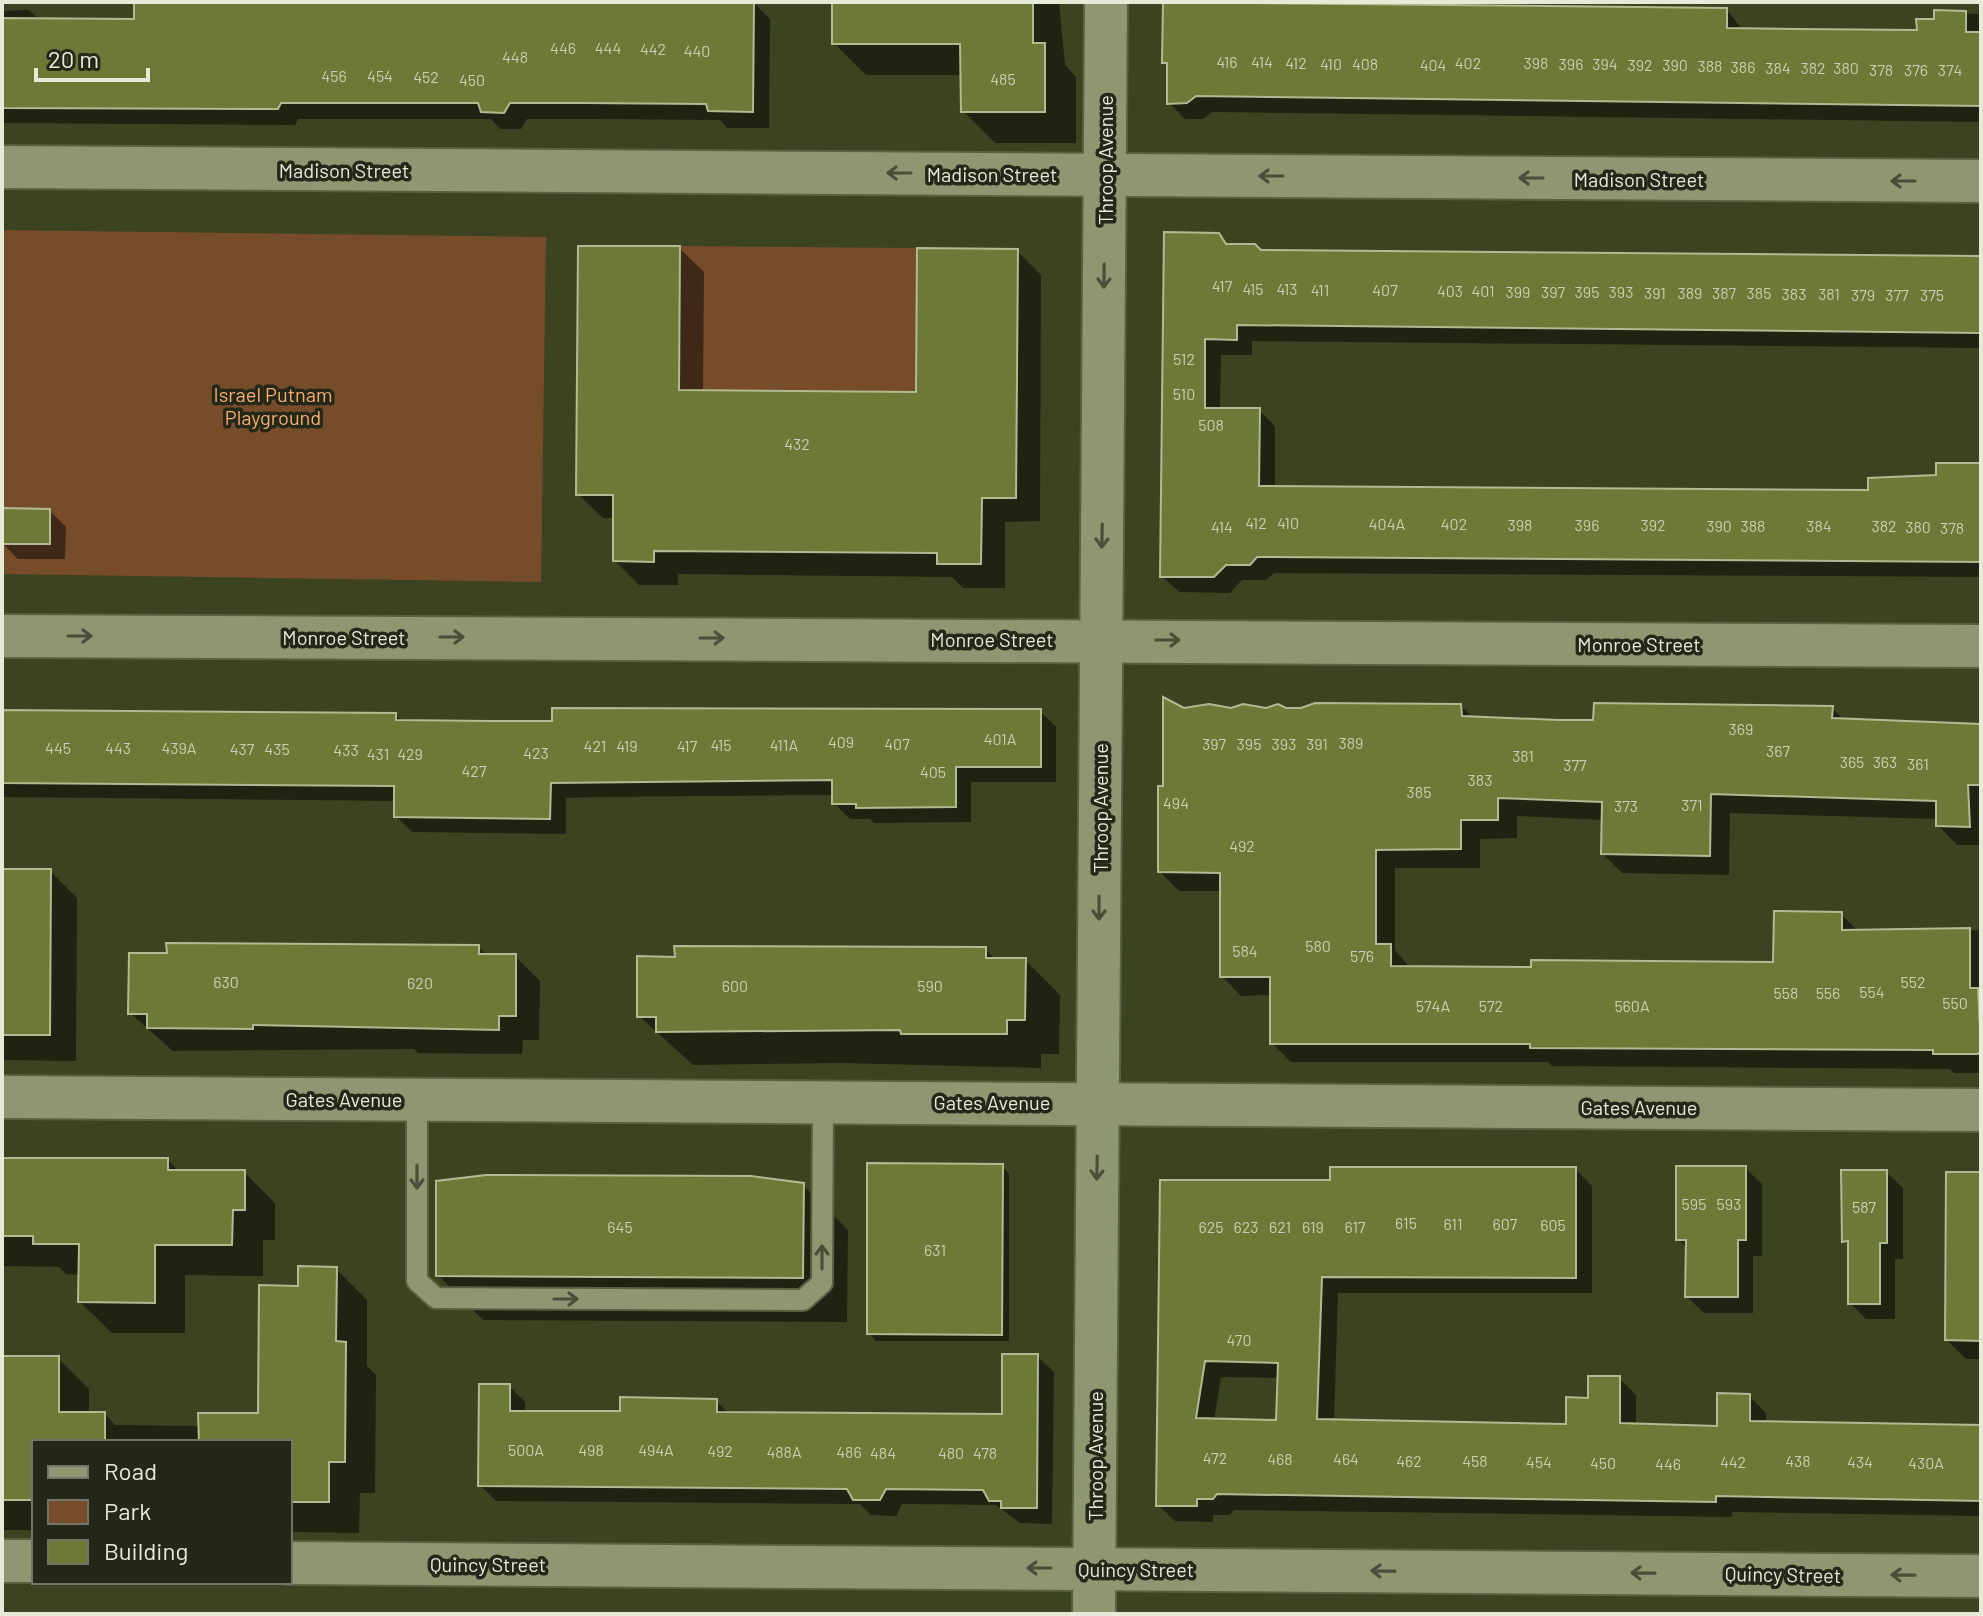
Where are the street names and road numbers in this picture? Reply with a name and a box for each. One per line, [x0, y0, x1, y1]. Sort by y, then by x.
street label: Throop Avenue [1093, 95, 1117, 225]
street label: Madison Street [279, 158, 409, 182]
street label: Madison Street [927, 162, 1057, 186]
street label: Madison Street [1574, 167, 1704, 191]
street label: Monroe Street [282, 625, 406, 649]
street label: Monroe Street [930, 627, 1054, 651]
street label: Monroe Street [1577, 632, 1701, 656]
street label: Throop Avenue [1088, 743, 1112, 873]
street label: Gates Avenue [286, 1087, 402, 1111]
street label: Gates Avenue [934, 1090, 1050, 1114]
street label: Gates Avenue [1581, 1095, 1697, 1119]
street label: Throop Avenue [1083, 1391, 1107, 1521]
street label: Quincy Street [430, 1552, 546, 1576]
street label: Quincy Street [1078, 1557, 1194, 1581]
street label: Quincy Street [1725, 1561, 1841, 1587]

